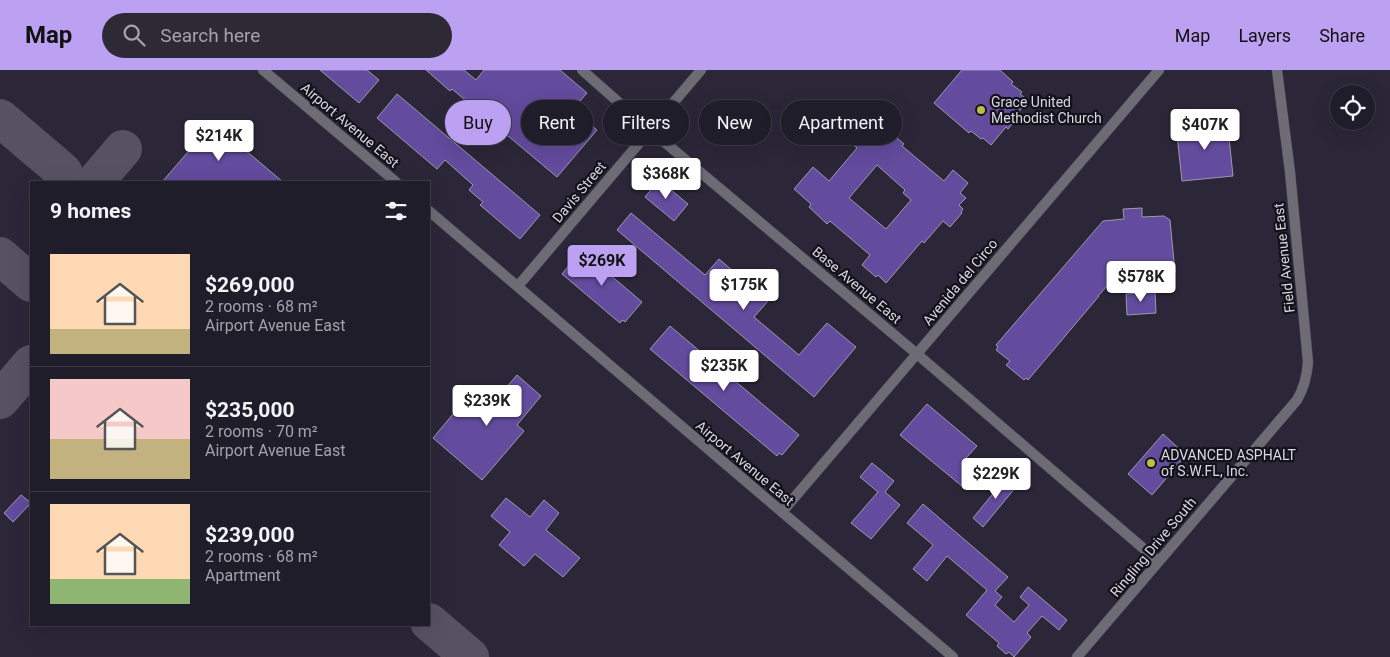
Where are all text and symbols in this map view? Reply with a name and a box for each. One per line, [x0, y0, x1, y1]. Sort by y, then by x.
search box [102, 13, 452, 58]
text: Map [25, 21, 72, 49]
icon: search [120, 21, 148, 49]
text: Search here [160, 24, 260, 47]
text: Map [1175, 25, 1210, 46]
text: Layers [1238, 25, 1291, 46]
text: Share [1319, 25, 1365, 46]
street label: Airport Avenue East [298, 79, 403, 171]
map controls [1330, 85, 1375, 130]
button: locate [1330, 85, 1375, 130]
place label: Grace United Methodist Church [991, 94, 1102, 126]
chip: Buy [445, 100, 511, 145]
chip: Rent [521, 100, 593, 145]
chip: Filters [603, 100, 689, 145]
chip: New [699, 100, 771, 145]
chip: Apartment [781, 100, 902, 145]
marker: Grace United Methodist Church [975, 104, 987, 116]
pin: $407K [1170, 108, 1240, 151]
text: $407K [1182, 115, 1228, 134]
pin: $214K [184, 119, 254, 162]
text: $214K [196, 126, 242, 145]
street label: Davis Street [549, 158, 609, 226]
pin: $368K [631, 158, 701, 200]
text: $368K [643, 164, 689, 183]
icon: filters [382, 197, 410, 225]
text: 9 homes [50, 199, 131, 223]
street label: Field Avenue East [1270, 202, 1298, 314]
street label: Avenida del Circo [919, 236, 1001, 328]
street label: Base Avenue East [809, 243, 905, 327]
pin: $269K [567, 244, 637, 287]
text: $269K [579, 251, 625, 270]
pin: $578K [1106, 260, 1176, 303]
text: $578K [1118, 267, 1164, 286]
pin: $175K [709, 268, 779, 311]
text: $269,000 [205, 273, 295, 297]
icon: home [90, 274, 150, 334]
text: $175K [721, 275, 767, 294]
text: 2 rooms · 68 m² [205, 297, 318, 316]
text: Airport Avenue East [205, 316, 345, 335]
pin: $235K [689, 350, 759, 392]
text: $235K [701, 356, 747, 375]
pin: $239K [452, 384, 522, 427]
text: $239K [464, 391, 510, 410]
text: $235,000 [205, 398, 295, 422]
icon: home [90, 399, 150, 459]
street label: Airport Avenue East [693, 417, 798, 509]
text: 2 rooms · 70 m² [205, 422, 318, 441]
text: Airport Avenue East [205, 441, 345, 460]
place label: ADVANCED ASPHALT of S.W.FL, Inc. [1161, 447, 1297, 479]
marker: ADVANCED ASPHALT of S.W.FL, Inc. [1145, 457, 1157, 469]
pin: $229K [961, 458, 1031, 500]
text: $229K [973, 464, 1019, 483]
street label: Ringling Drive South [1107, 494, 1199, 600]
text: $239,000 [205, 523, 295, 547]
icon: home [90, 524, 150, 584]
text: 2 rooms · 68 m² [205, 547, 318, 566]
text: Apartment [205, 566, 281, 585]

